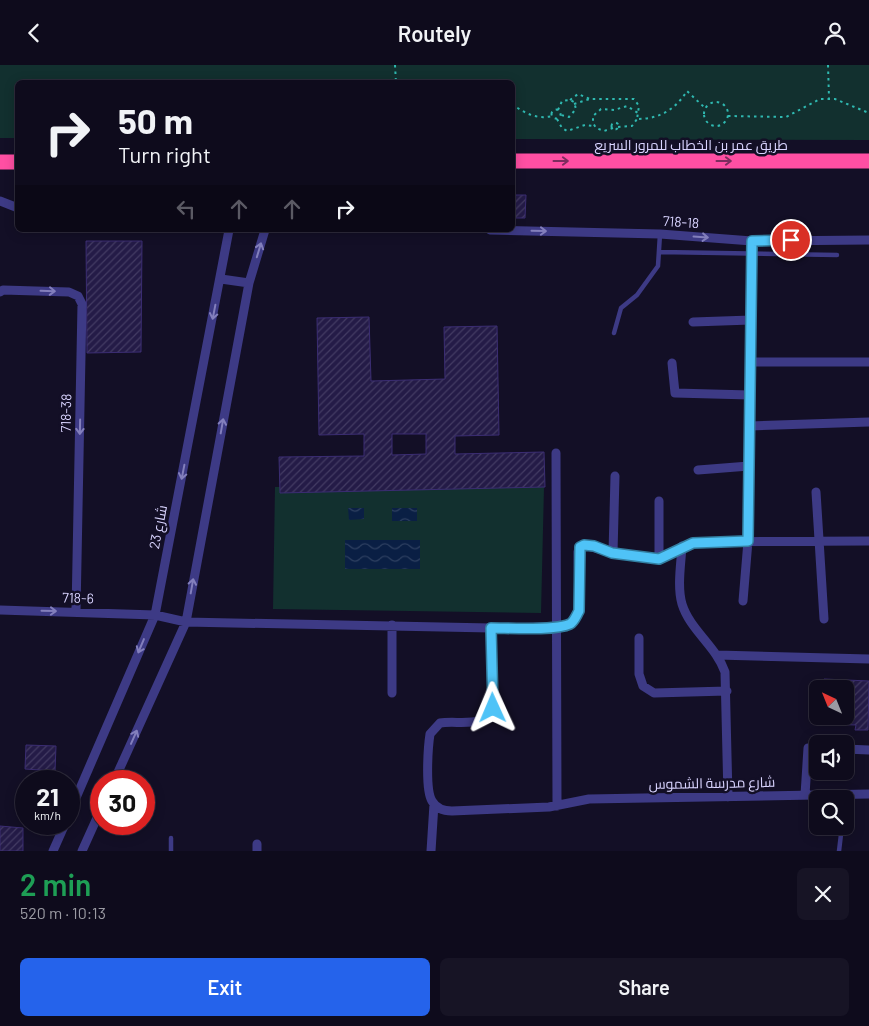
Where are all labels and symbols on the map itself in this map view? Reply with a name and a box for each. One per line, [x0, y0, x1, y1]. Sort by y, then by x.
street label: طريق عمر بن الخطاب للمرور السريع [594, 136, 788, 154]
one-way arrow [552, 156, 569, 166]
one-way arrow [715, 156, 731, 166]
street label: 718-18 [662, 212, 700, 231]
pin [770, 219, 812, 261]
one-way arrow [530, 226, 547, 236]
one-way arrow [693, 233, 709, 242]
one-way arrow [254, 243, 264, 259]
one-way arrow [40, 286, 56, 296]
one-way arrow [209, 304, 218, 320]
street label: 718-38 [57, 393, 74, 433]
one-way arrow [75, 418, 84, 434]
one-way arrow [218, 419, 227, 435]
one-way arrow [178, 463, 187, 479]
street label: شارع 23 [145, 503, 171, 551]
one-way arrow [188, 579, 198, 595]
street label: 718-6 [62, 588, 94, 607]
one-way arrow [40, 606, 56, 616]
one-way arrow [136, 638, 146, 653]
north arrow [809, 680, 854, 725]
position arrow [466, 681, 518, 733]
one-way arrow [129, 730, 139, 745]
speed limit sign: 30 [90, 770, 155, 835]
street label: شارع مدرسة الشموس [649, 773, 775, 793]

